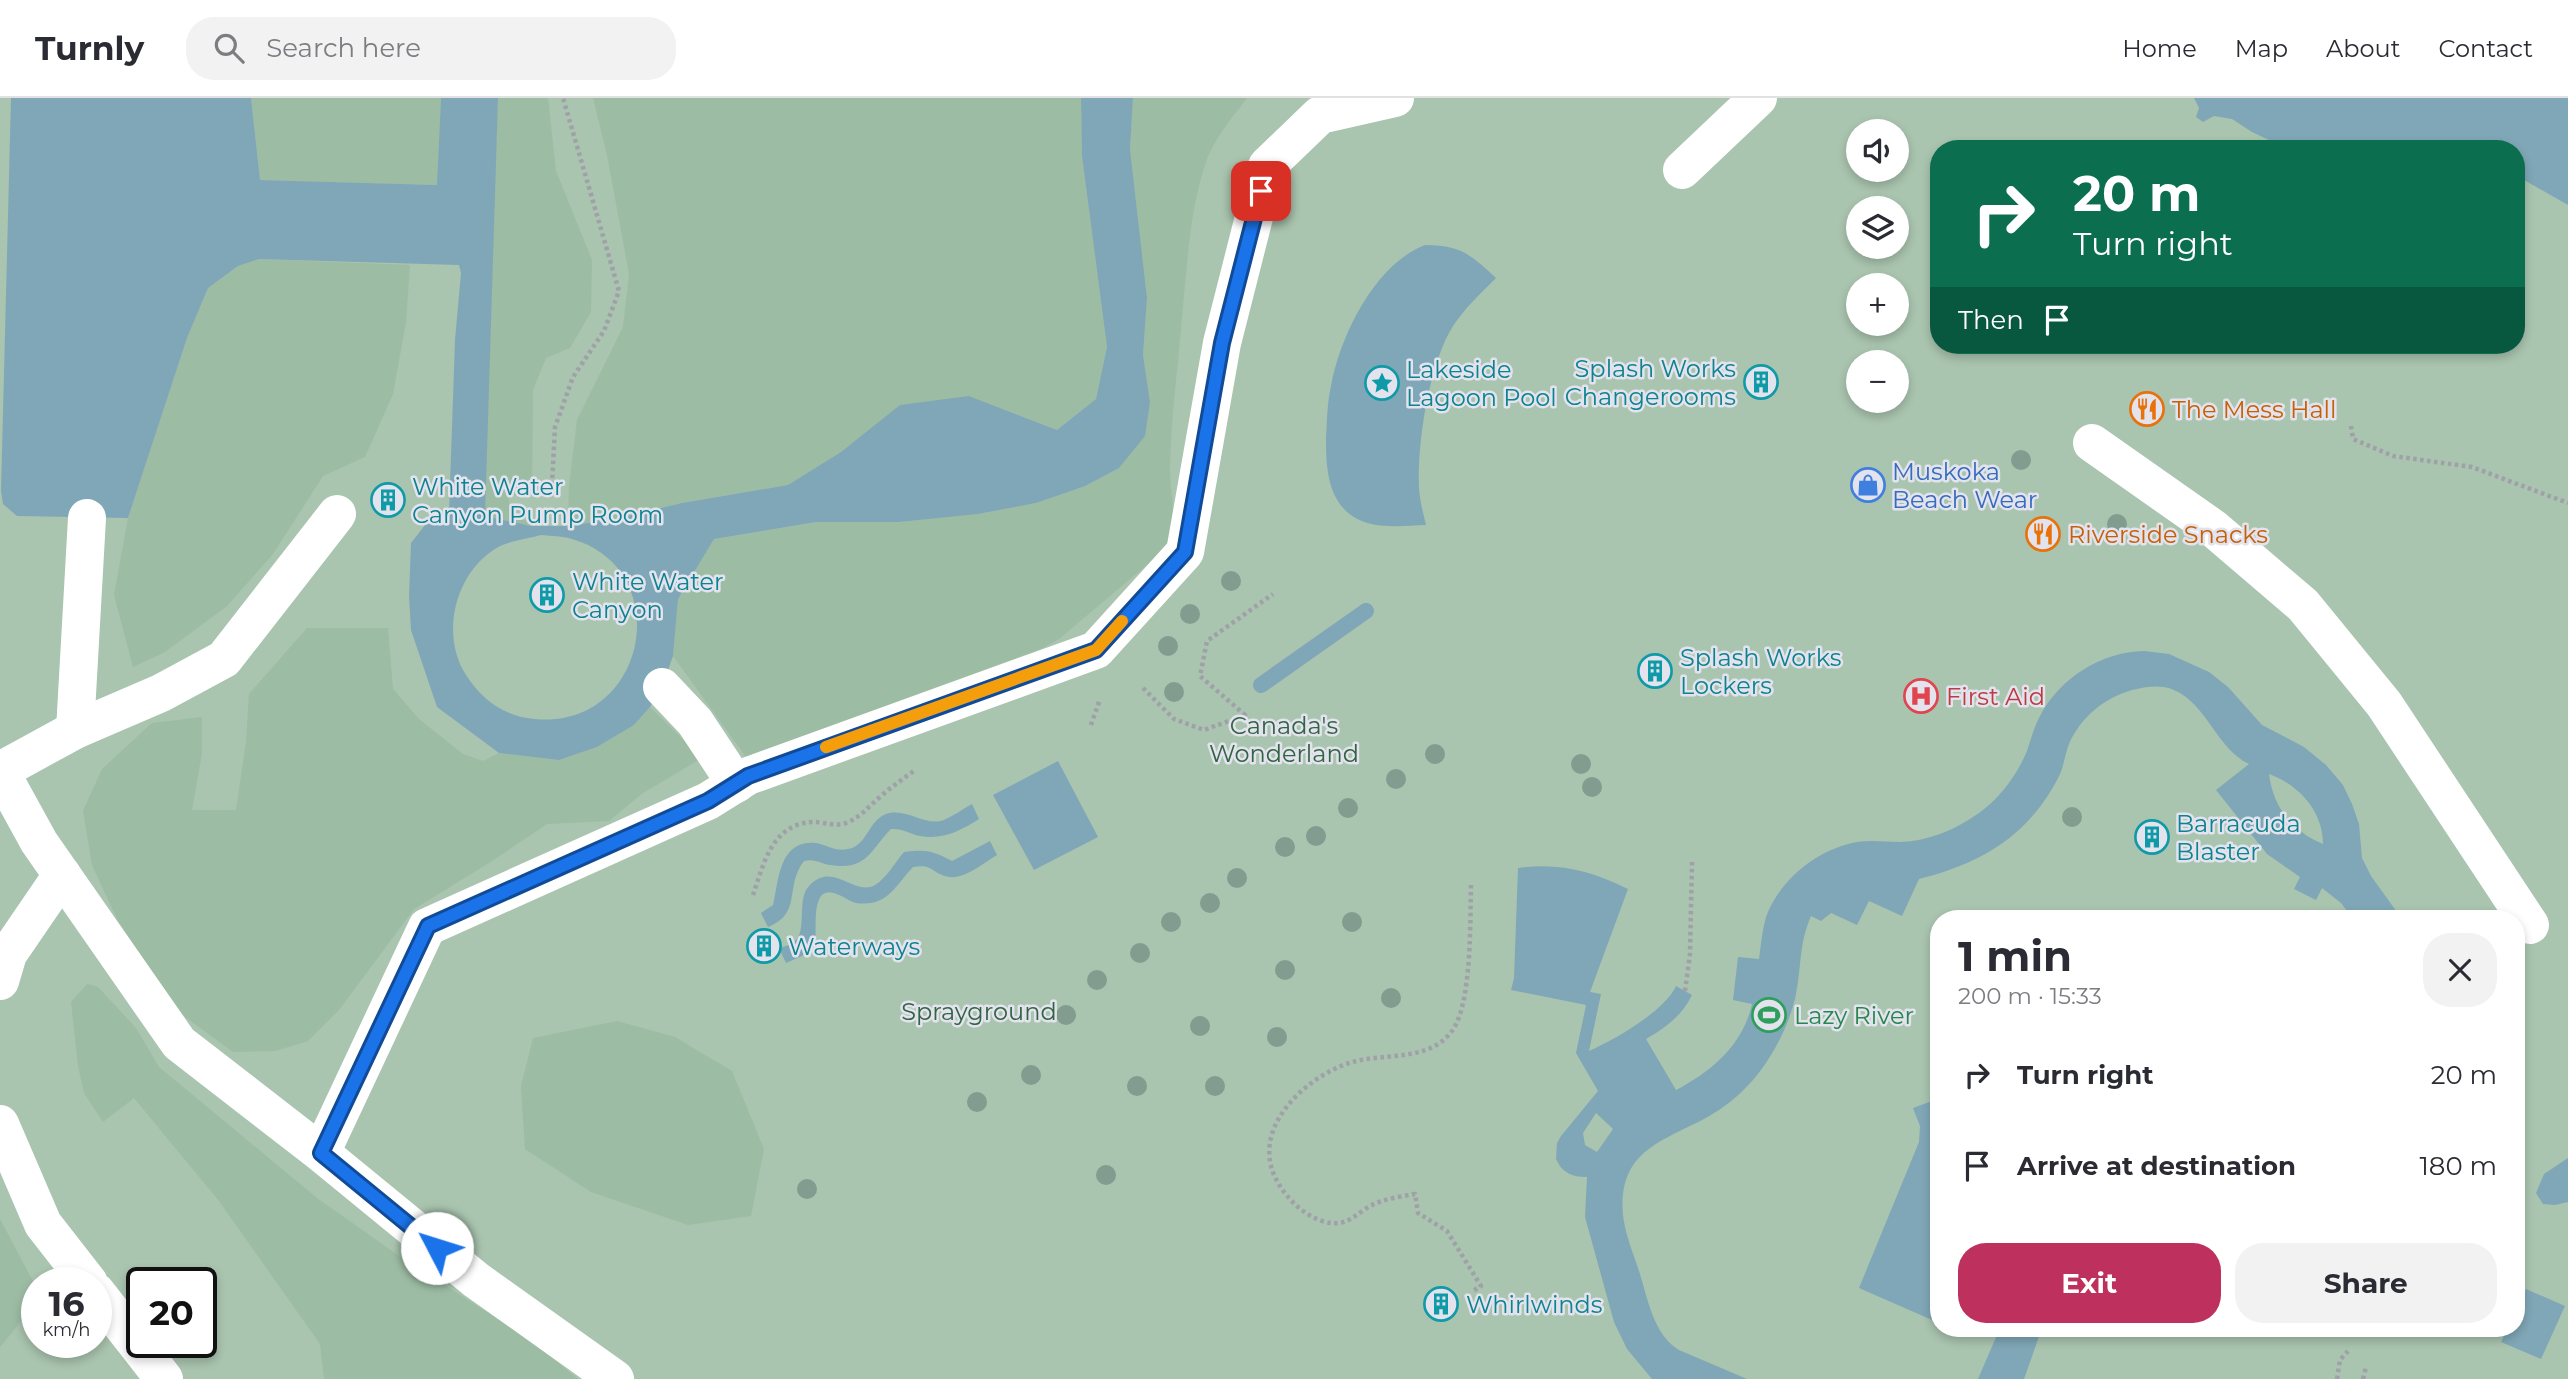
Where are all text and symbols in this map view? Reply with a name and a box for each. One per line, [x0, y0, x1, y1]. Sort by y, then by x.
search box [186, 17, 676, 80]
text: Turnly [35, 28, 144, 68]
icon: search [210, 29, 248, 67]
text: Search here [266, 32, 421, 64]
text: Home [2122, 34, 2197, 63]
text: Map [2235, 34, 2288, 63]
text: About [2326, 34, 2400, 63]
text: Contact [2438, 34, 2533, 63]
map controls [1846, 119, 1909, 413]
button: sound [1846, 119, 1909, 182]
pin [1231, 161, 1291, 221]
text: 20 m [2073, 164, 2200, 223]
icon: right [1958, 168, 2049, 259]
icon: arrive [1242, 172, 1280, 210]
button: layers [1846, 196, 1909, 259]
text: Turn right [2073, 224, 2233, 263]
button: + [1846, 273, 1909, 336]
icon: arrive [2038, 301, 2076, 339]
text: Then [1958, 304, 2024, 336]
button: − [1846, 350, 1909, 413]
place label: Splash Works Changerooms [1565, 354, 1736, 411]
place label: Lakeside Lagoon Pool [1406, 355, 1557, 412]
building icon: Splash Works Changerooms [1742, 363, 1780, 401]
place icon: Lakeside Lagoon Pool [1363, 364, 1401, 402]
restaurant icon: The Mess Hall [2128, 390, 2166, 428]
place label: The Mess Hall [2172, 395, 2337, 424]
place label: Muskoka Beach Wear [1892, 457, 2038, 514]
shop icon: Muskoka Beach Wear [1849, 466, 1887, 504]
place label: White Water Canyon Pump Room [412, 472, 663, 529]
building icon: White Water Canyon Pump Room [369, 481, 407, 519]
restaurant icon: Riverside Snacks [2024, 515, 2062, 553]
place label: Riverside Snacks [2068, 520, 2268, 549]
place label: White Water Canyon [572, 567, 724, 624]
building icon: White Water Canyon [528, 576, 566, 614]
place label: Splash Works Lockers [1680, 643, 1841, 700]
building icon: Splash Works Lockers [1636, 652, 1674, 690]
hospital icon: First Aid [1902, 677, 1940, 715]
place label: First Aid [1946, 682, 2045, 711]
park label: Canada's Wonderland [1209, 711, 1359, 768]
place label: Barracuda Blaster [2176, 809, 2301, 866]
building icon: Barracuda Blaster [2133, 818, 2171, 856]
building icon: Waterways [745, 927, 783, 965]
text: 1 min [1958, 930, 2072, 982]
place label: Waterways [788, 932, 920, 961]
button: close [2423, 933, 2497, 1007]
text: 200 m · 15:33 [1958, 982, 2102, 1010]
sports icon: Lazy River [1750, 996, 1788, 1034]
park label: Sprayground [901, 997, 1057, 1026]
place label: Lazy River [1794, 1001, 1914, 1030]
icon: right [1958, 1056, 1996, 1094]
text: Turn right [2017, 1059, 2153, 1091]
text: 20 m [2431, 1059, 2497, 1091]
icon: arrive [1958, 1147, 1996, 1185]
text: Arrive at destination [2017, 1150, 2296, 1182]
text: 180 m [2419, 1150, 2497, 1182]
position arrow [400, 1211, 474, 1285]
button: Exit [1958, 1243, 2221, 1323]
button: Share [2235, 1243, 2497, 1323]
speed limit sign: 20 [126, 1267, 217, 1358]
text: 16 [48, 1282, 85, 1325]
building icon: Whirlwinds [1422, 1285, 1460, 1323]
place label: Whirlwinds [1466, 1290, 1603, 1319]
text: km/h [42, 1319, 91, 1341]

